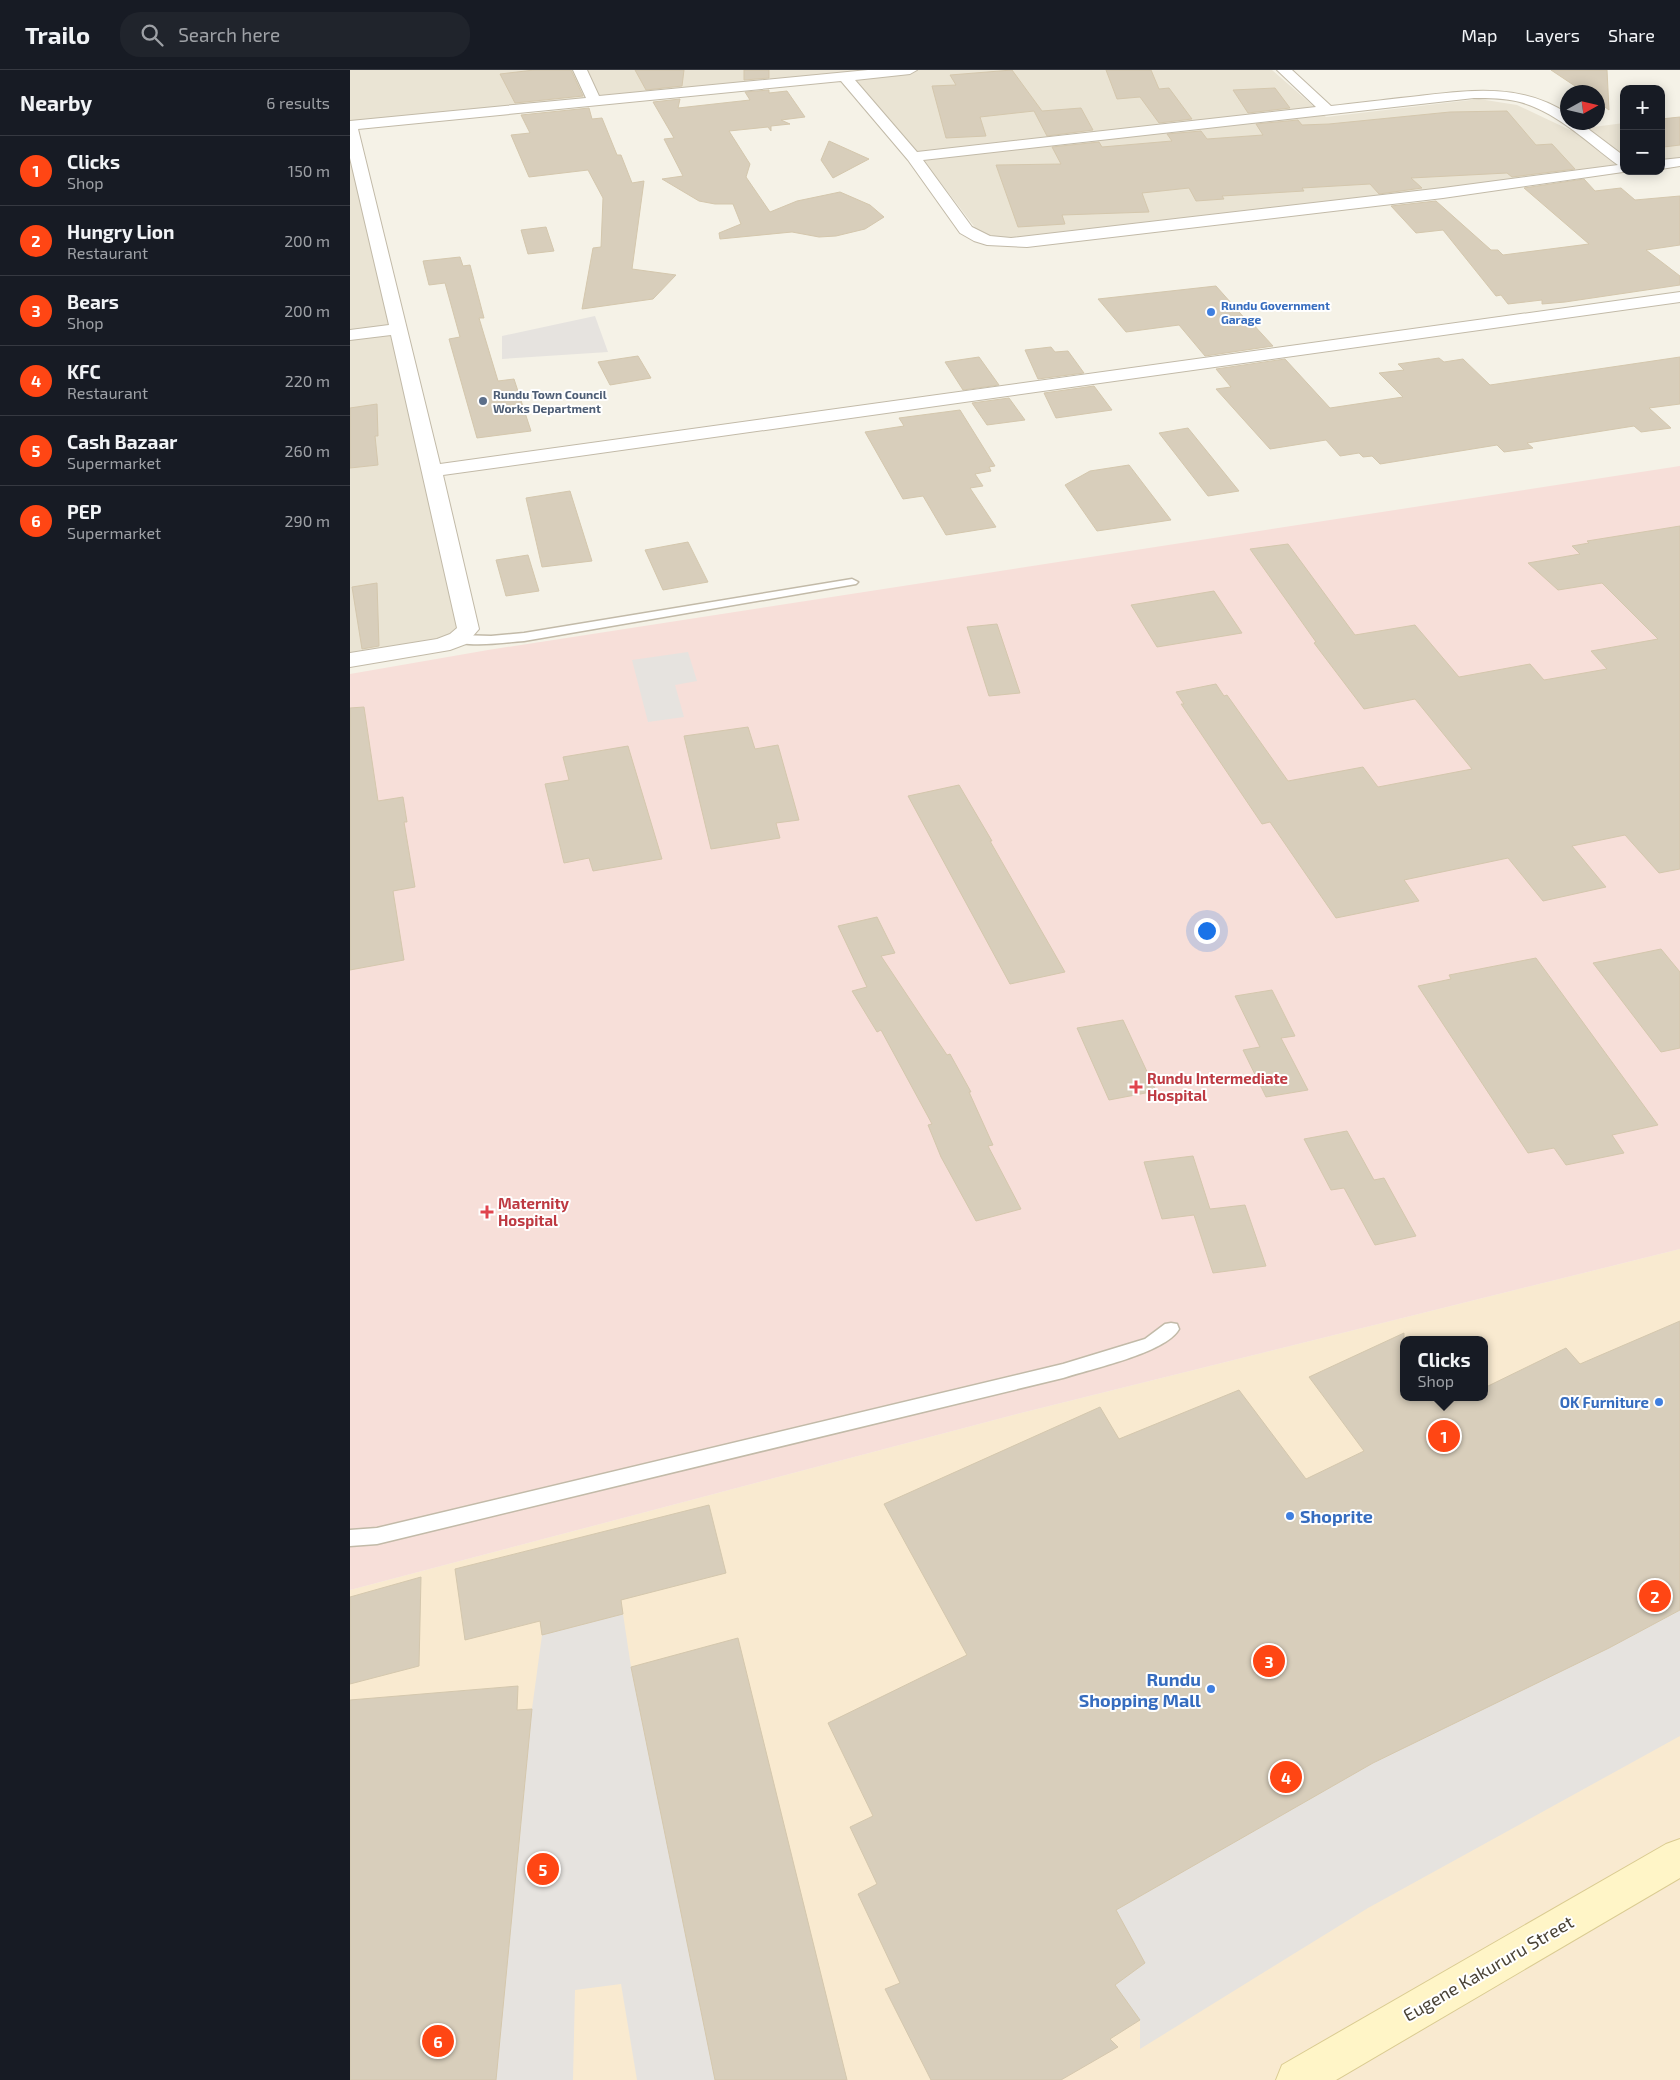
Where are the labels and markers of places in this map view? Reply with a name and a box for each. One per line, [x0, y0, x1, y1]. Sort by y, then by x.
place label: Rundu Government Garage [1221, 298, 1330, 326]
marker: Rundu Government Garage [1205, 306, 1217, 318]
place label: Rundu Town Council Works Department [493, 387, 607, 415]
marker: Rundu Town Council Works Department [477, 395, 489, 407]
place label: Rundu Intermediate Hospital [1147, 1069, 1288, 1104]
marker: Rundu Intermediate Hospital [1129, 1080, 1143, 1094]
place label: Maternity Hospital [498, 1194, 570, 1229]
marker: Maternity Hospital [480, 1205, 494, 1219]
place label: OK Furniture [1560, 1393, 1649, 1411]
marker: OK Furniture [1653, 1396, 1665, 1408]
pin: 1 [1428, 1417, 1460, 1455]
place label: Shoprite [1300, 1505, 1373, 1527]
marker: Shoprite [1284, 1510, 1296, 1522]
pin: 2 [1639, 1577, 1671, 1615]
pin: 3 [1253, 1642, 1285, 1680]
place label: Rundu Shopping Mall [1079, 1668, 1201, 1711]
marker: Rundu Shopping Mall [1205, 1683, 1217, 1695]
pin: 4 [1270, 1758, 1302, 1796]
pin: 5 [527, 1850, 559, 1888]
pin: 6 [422, 2022, 454, 2060]

